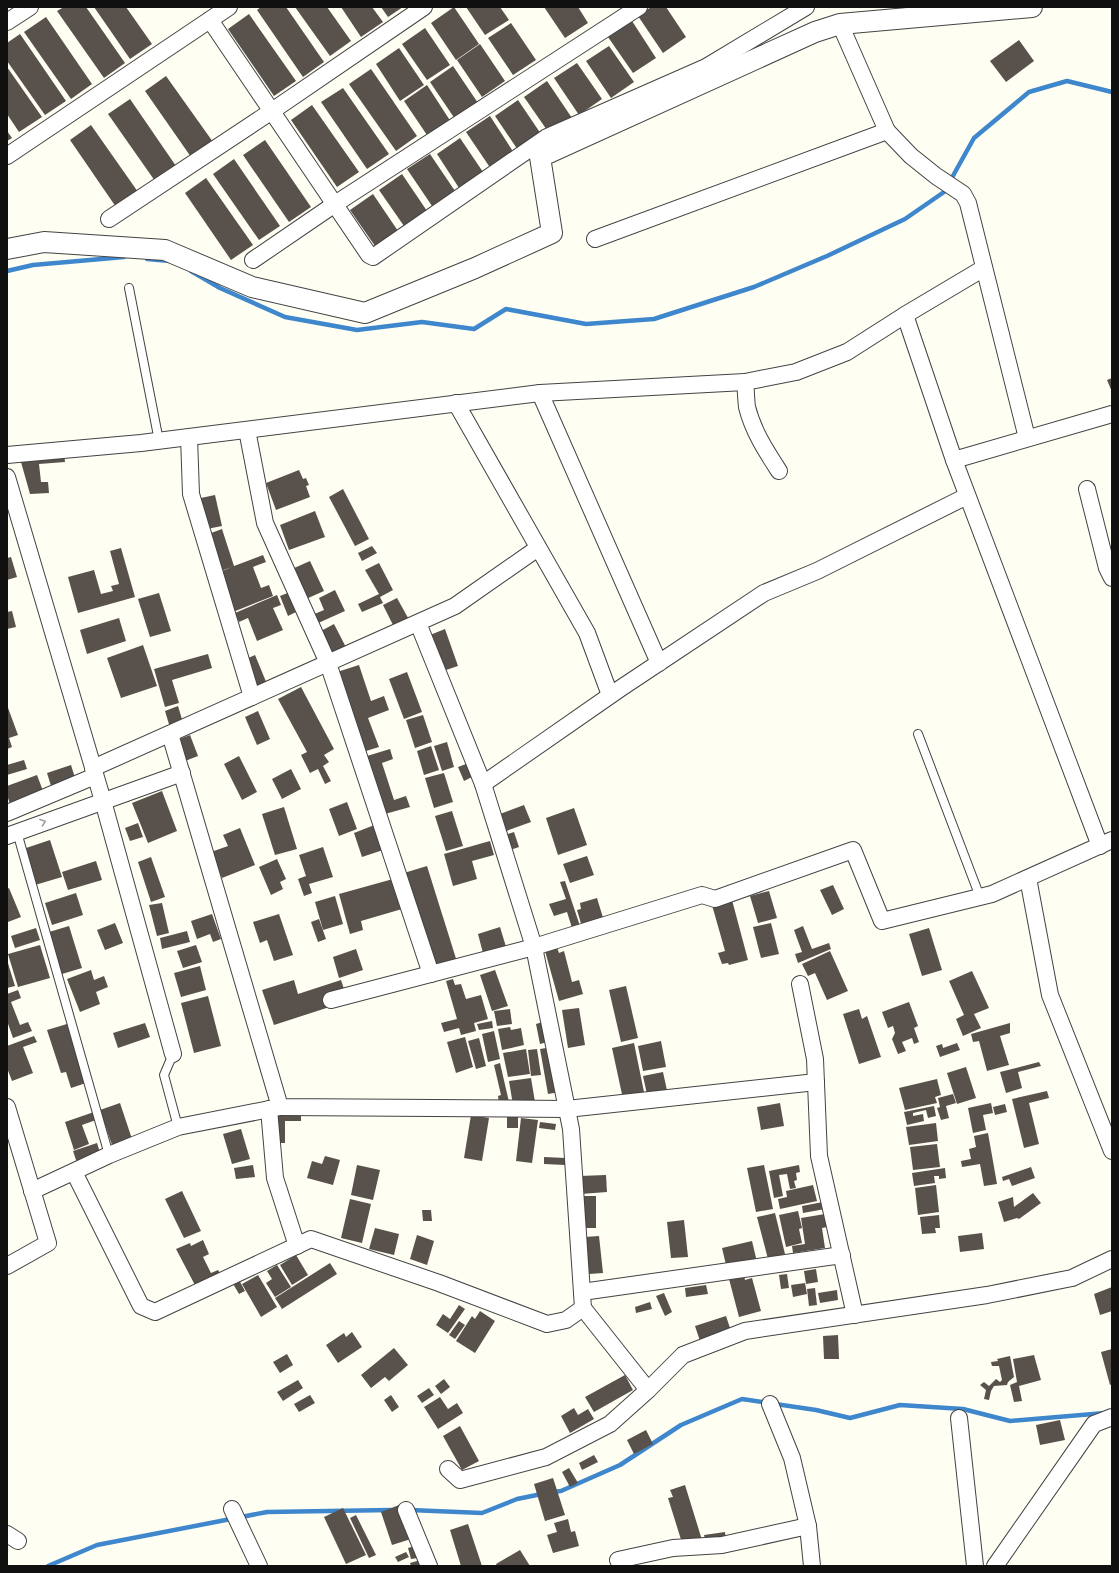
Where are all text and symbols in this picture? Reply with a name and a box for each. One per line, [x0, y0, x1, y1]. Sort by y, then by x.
one-way arrow [40, 819, 47, 827]

